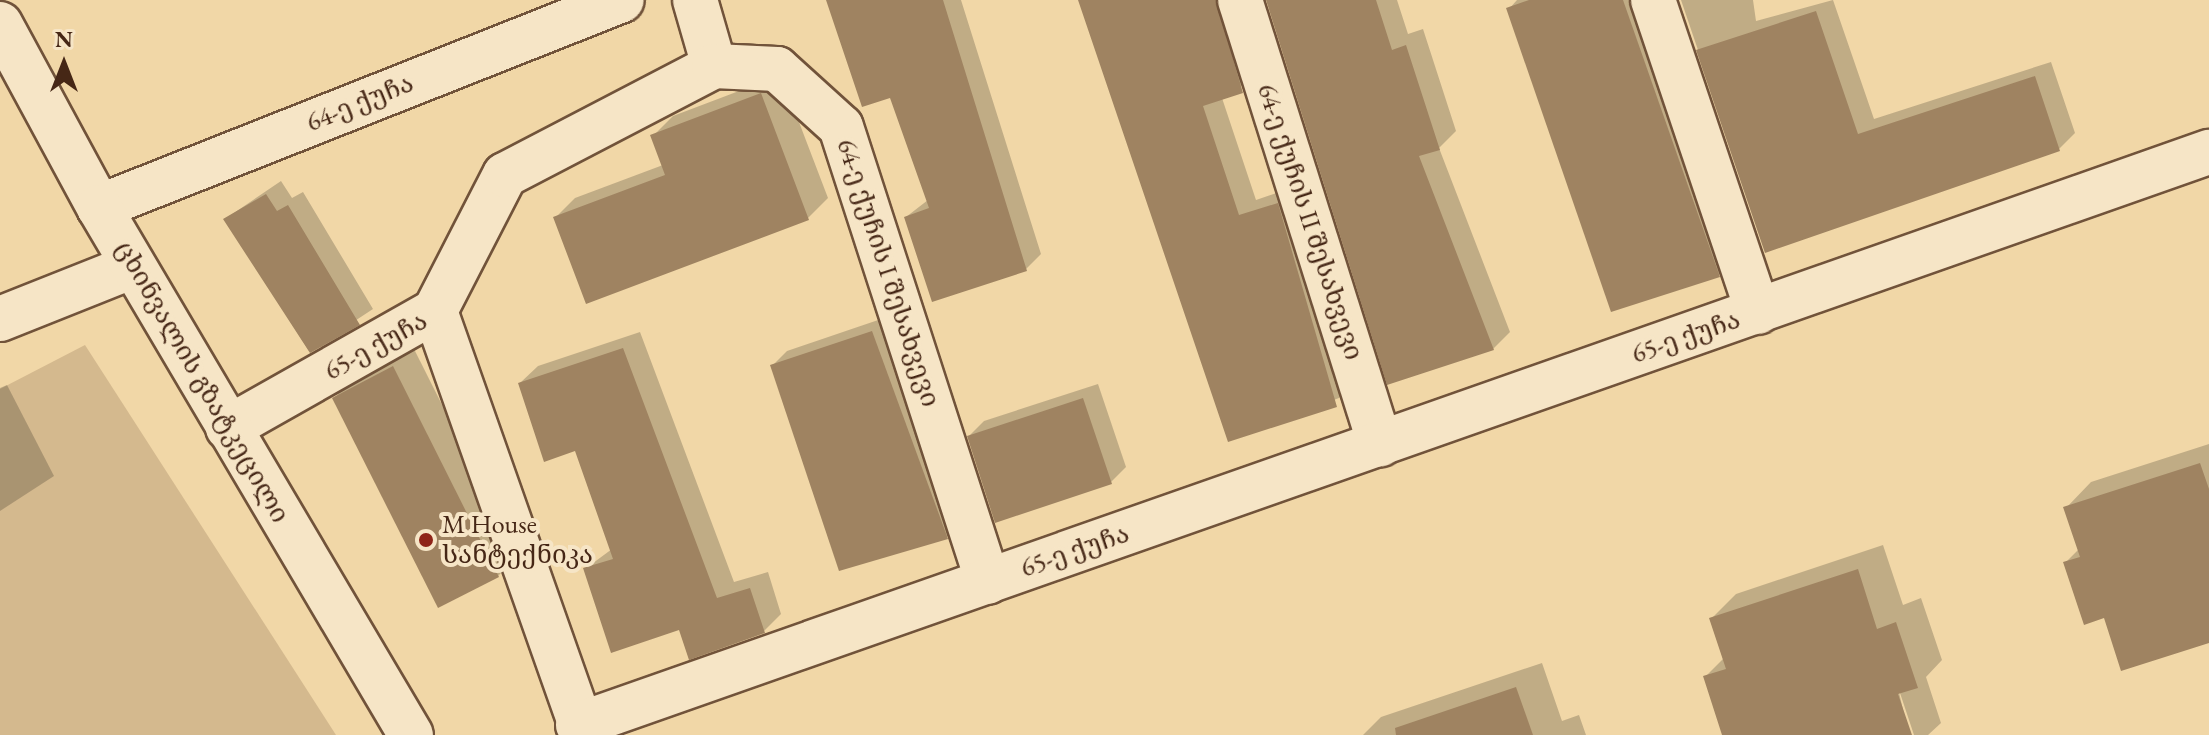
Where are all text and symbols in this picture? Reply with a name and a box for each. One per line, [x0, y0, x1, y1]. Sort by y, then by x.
north arrow [24, 24, 104, 104]
text: N [55, 25, 73, 54]
street label: 64-ე ქუჩა [302, 67, 418, 139]
street label: 64-ე ქუჩის II შესახვევი [1251, 80, 1369, 364]
street label: 64-ე ქუჩის I შესახვევი [830, 135, 946, 411]
street label: ცხინვალის გზატკეცილი [108, 235, 296, 529]
street label: 65-ე ქუჩა [1628, 304, 1744, 370]
street label: 65-ე ქუჩა [319, 305, 433, 387]
place label: M House სანტექნიკა [442, 509, 593, 570]
street label: 65-ე ქუჩა [1017, 518, 1133, 584]
marker: M House სანტექნიკა [417, 531, 435, 549]

